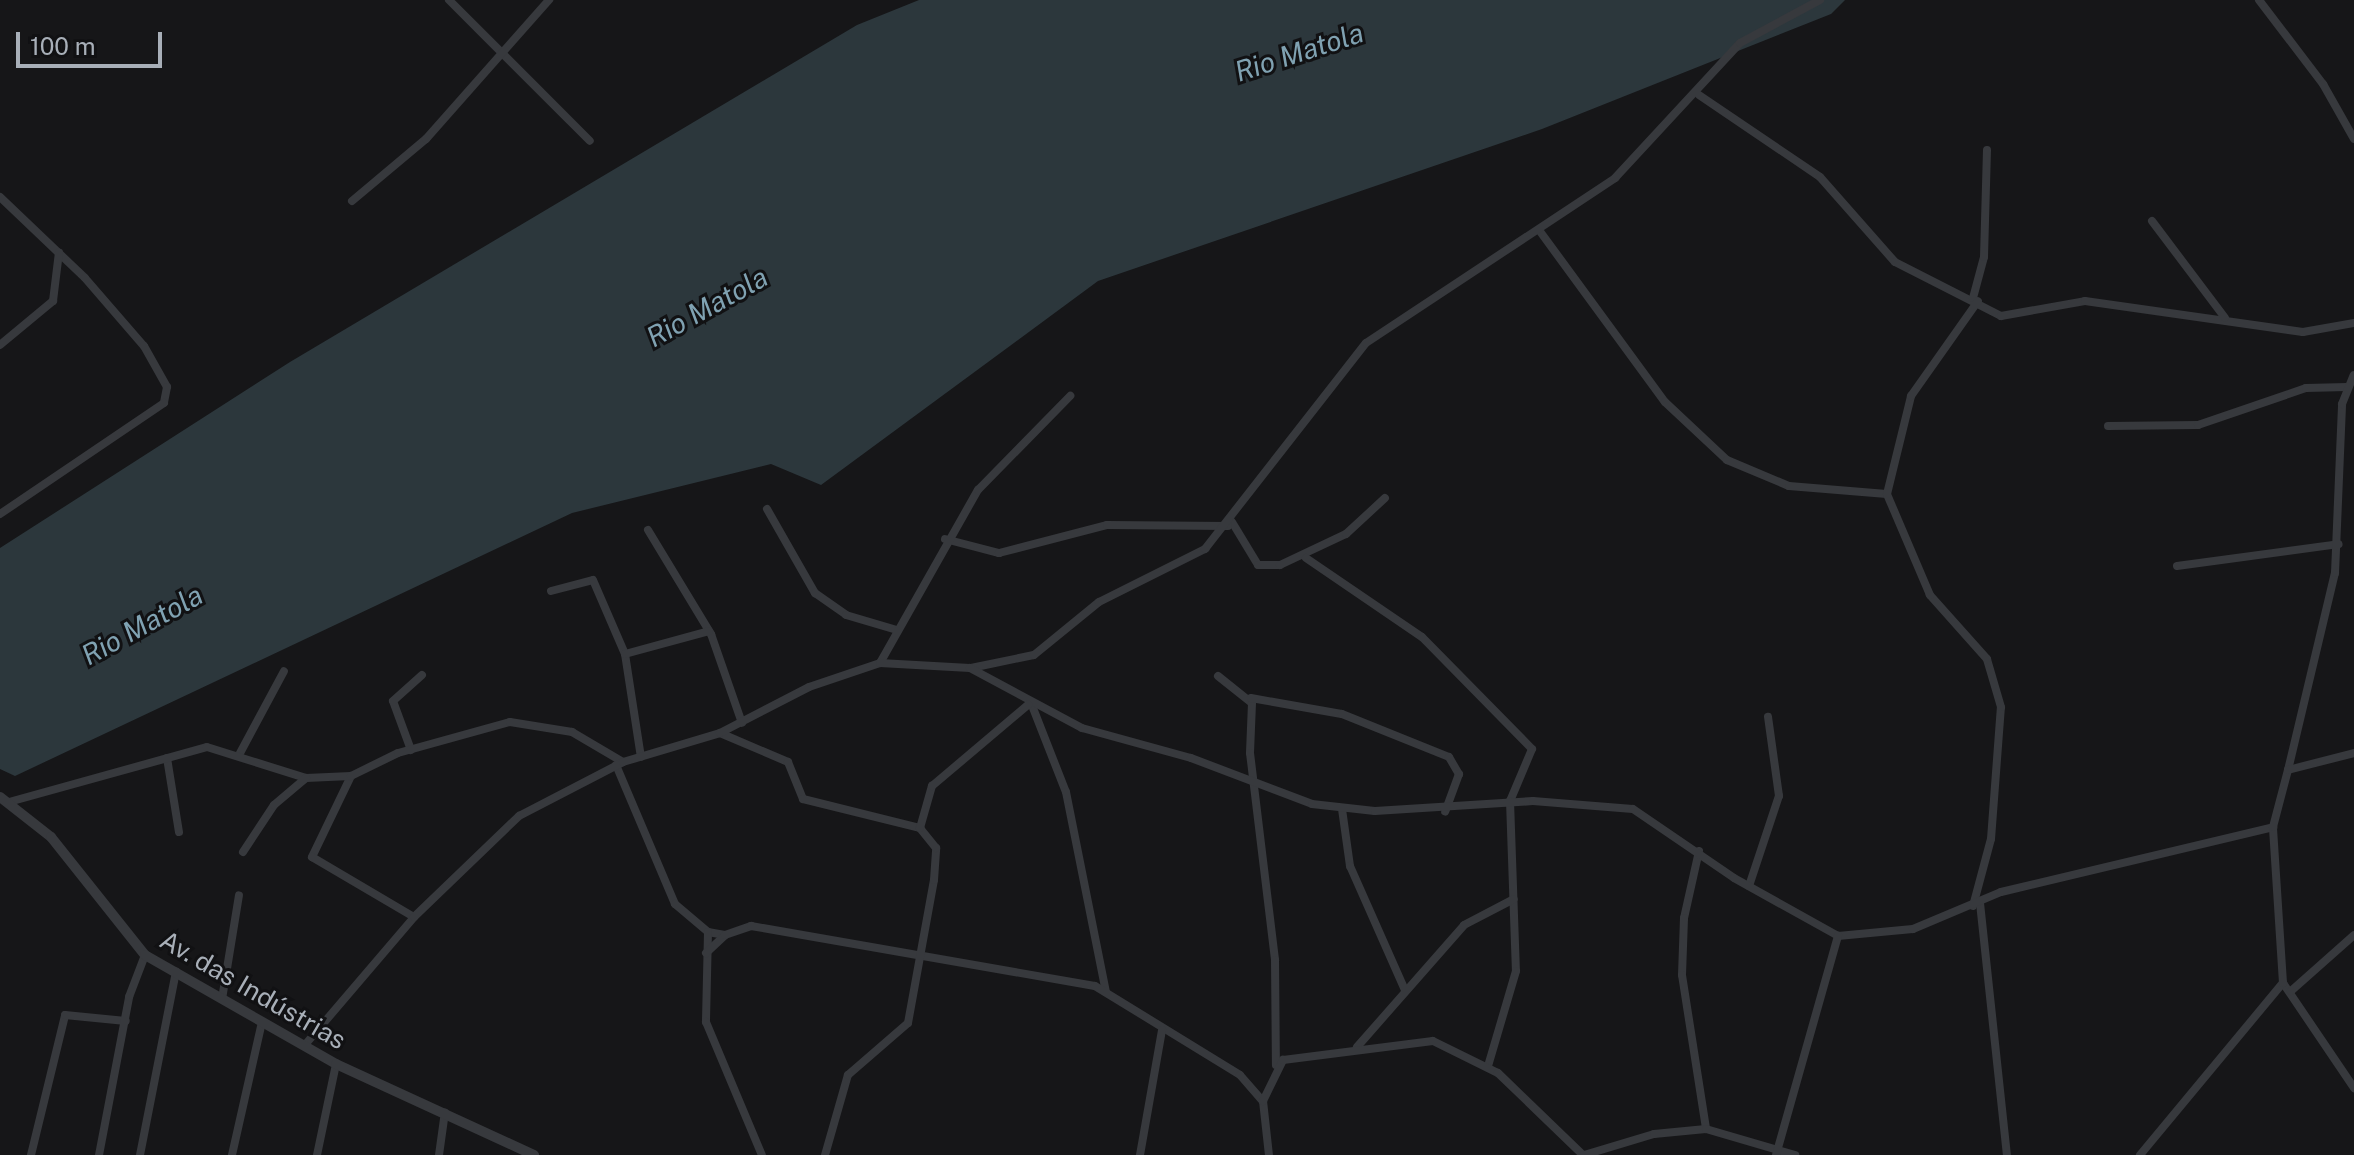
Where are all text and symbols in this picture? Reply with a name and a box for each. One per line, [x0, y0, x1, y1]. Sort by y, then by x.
water label: Rio Matola [1230, 15, 1368, 89]
scale bar [20, 16, 166, 66]
text: 100 m [30, 32, 96, 60]
water label: Rio Matola [640, 260, 774, 354]
water label: Rio Matola [75, 578, 209, 672]
street label: Av. das Indústrias [154, 924, 352, 1056]

